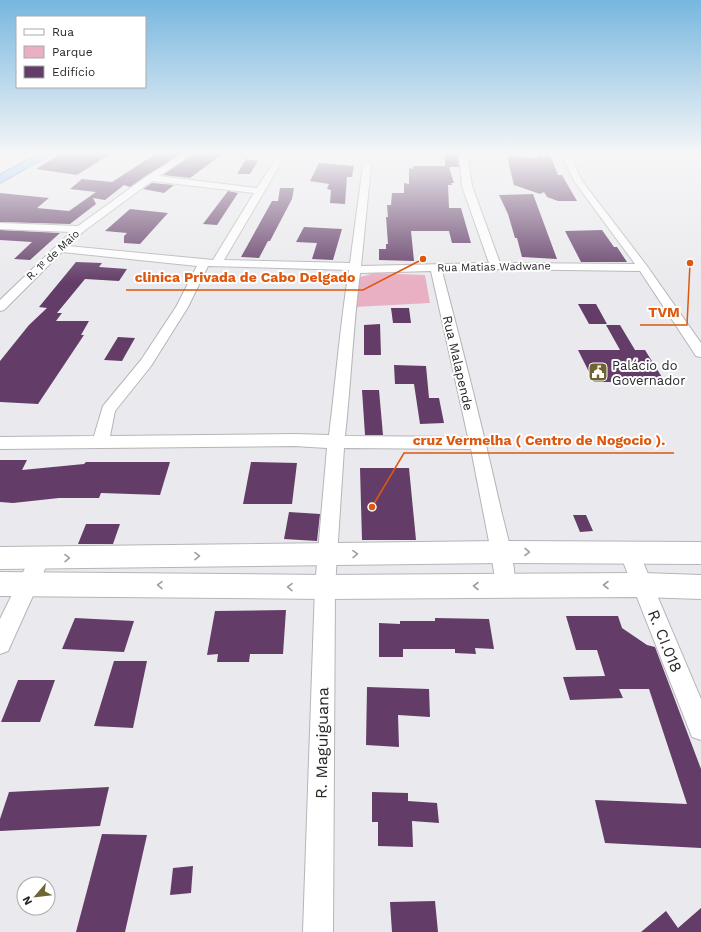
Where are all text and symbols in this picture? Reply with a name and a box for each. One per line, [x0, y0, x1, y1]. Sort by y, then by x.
legend [16, 16, 146, 88]
text: Rua [52, 25, 74, 39]
text: Parque [52, 45, 93, 59]
text: Edifício [52, 65, 95, 79]
street label: R. 1º de Maio [24, 227, 82, 283]
street label: Rua Matias Wadwane [437, 260, 551, 274]
callout: clinica Privada de Cabo Delgado [126, 264, 363, 290]
text: clinica Privada de Cabo Delgado [135, 269, 355, 285]
callout: TVM [640, 299, 687, 325]
text: TVM [648, 304, 680, 320]
street label: Rua Malapende [440, 314, 476, 412]
place label: Palácio do Governador [612, 358, 685, 388]
public building icon: Palácio do Governador [587, 361, 609, 383]
callout: cruz Vermelha ( Centro de Nogocio ). [404, 427, 674, 453]
text: cruz Vermelha ( Centro de Nogocio ). [413, 432, 665, 448]
one-way arrow [524, 548, 530, 556]
one-way arrow [352, 550, 358, 558]
one-way arrow [194, 552, 200, 560]
one-way arrow [64, 554, 70, 562]
one-way arrow [157, 581, 163, 589]
one-way arrow [603, 581, 609, 589]
one-way arrow [473, 582, 479, 590]
one-way arrow [287, 583, 293, 591]
street label: R. CI.018 [644, 607, 686, 675]
street label: R. Maguiguana [312, 687, 332, 799]
north arrow [16, 876, 56, 916]
text: N [20, 894, 35, 907]

